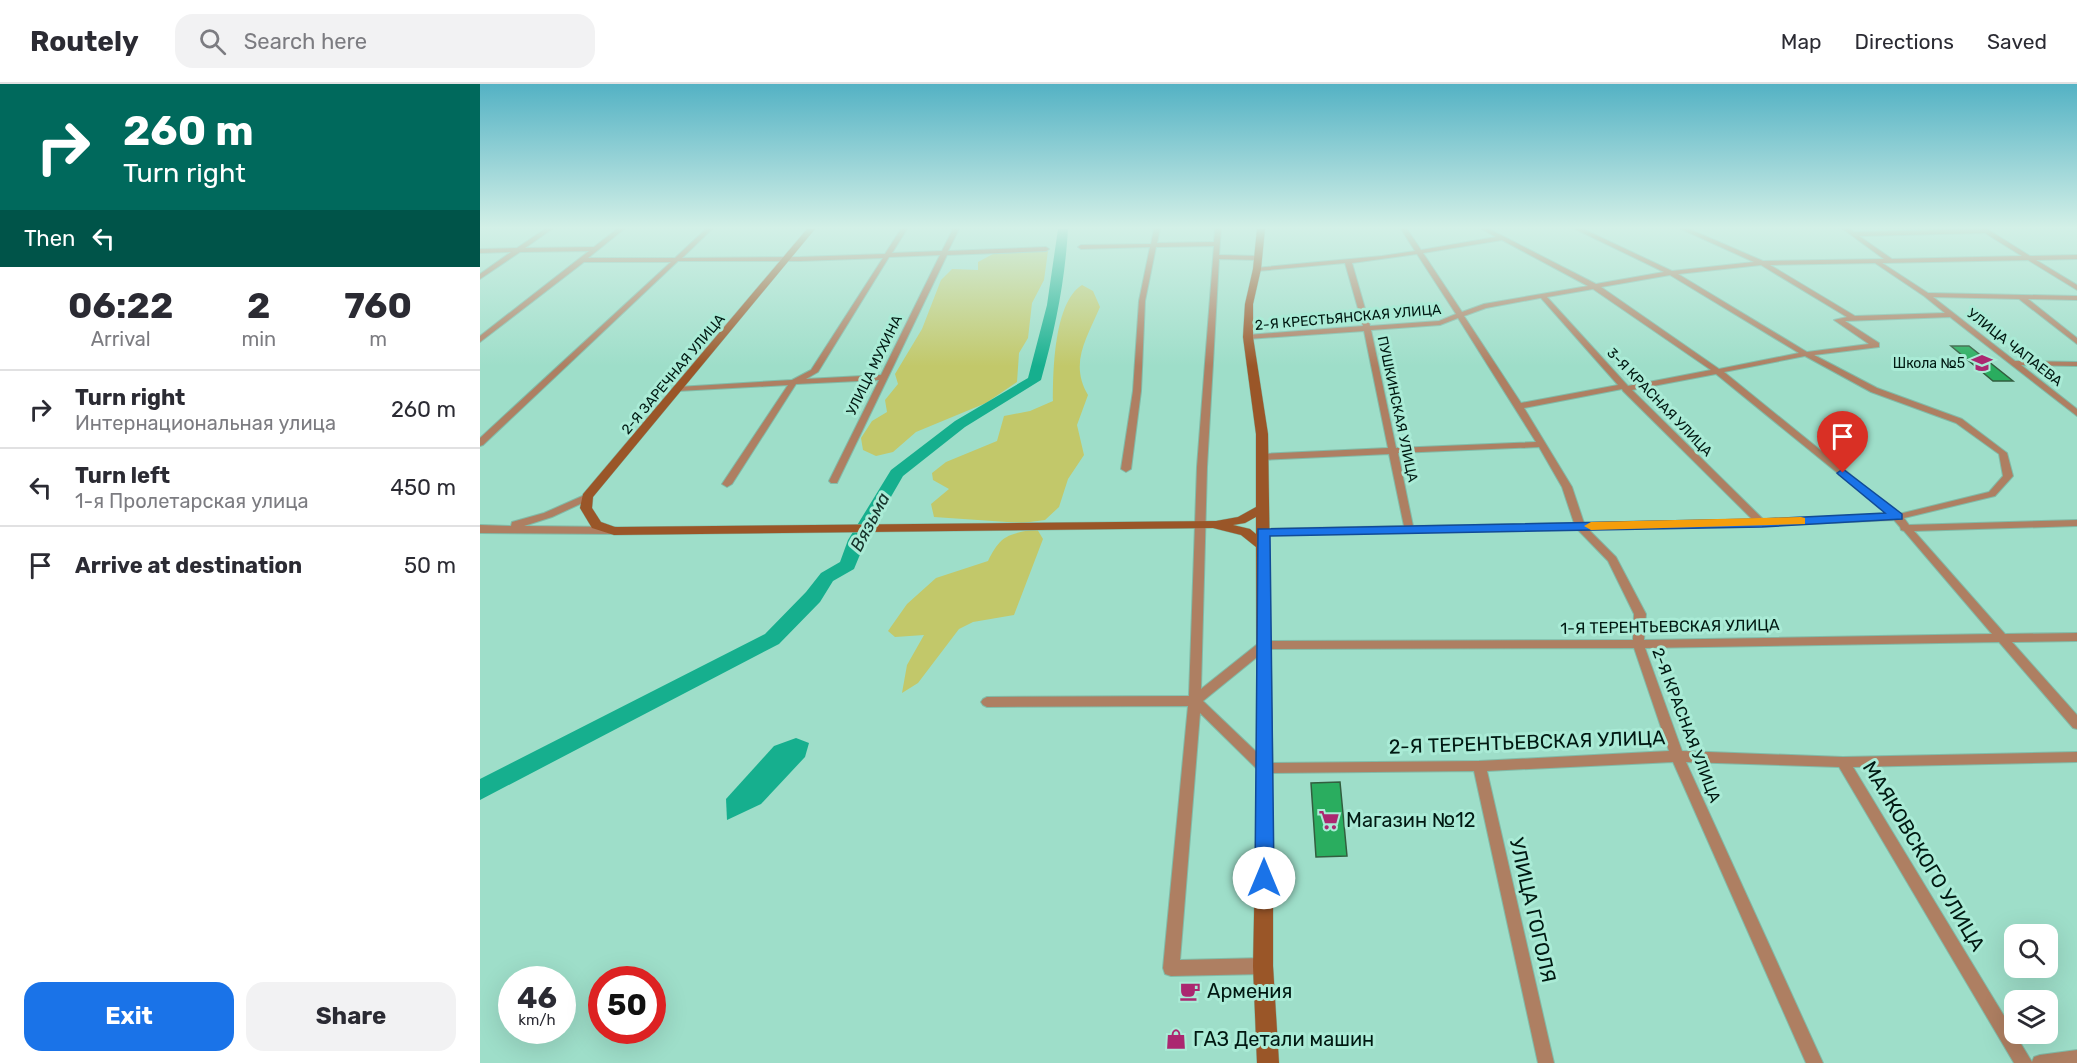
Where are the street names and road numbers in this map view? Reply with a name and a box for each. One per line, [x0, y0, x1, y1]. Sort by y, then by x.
street label: 2-Я КРЕСТЬЯНСКАЯ УЛИЦА [1254, 301, 1442, 334]
street label: УЛИЦА ЧАПАЕВА [1964, 305, 2066, 390]
street label: 2-Я ЗАРЕЧНАЯ УЛИЦА [618, 310, 729, 438]
street label: УЛИЦА МУХИНА [843, 312, 906, 418]
street label: ПУШКИНСКАЯ УЛИЦА [1374, 334, 1421, 484]
street label: 3-Я КРАСНАЯ УЛИЦА [1603, 345, 1716, 461]
street label: 1-Я ТЕРЕНТЬЕВСКАЯ УЛИЦА [1560, 615, 1780, 638]
street label: 2-Я КРАСНАЯ УЛИЦА [1648, 645, 1725, 806]
street label: 2-Я ТЕРЕНТЬЕВСКАЯ УЛИЦА [1388, 725, 1666, 759]
street label: МАЯКОВСКОГО УЛИЦА [1858, 757, 1990, 955]
street label: УЛИЦА ГОГОЛЯ [1505, 835, 1561, 985]

